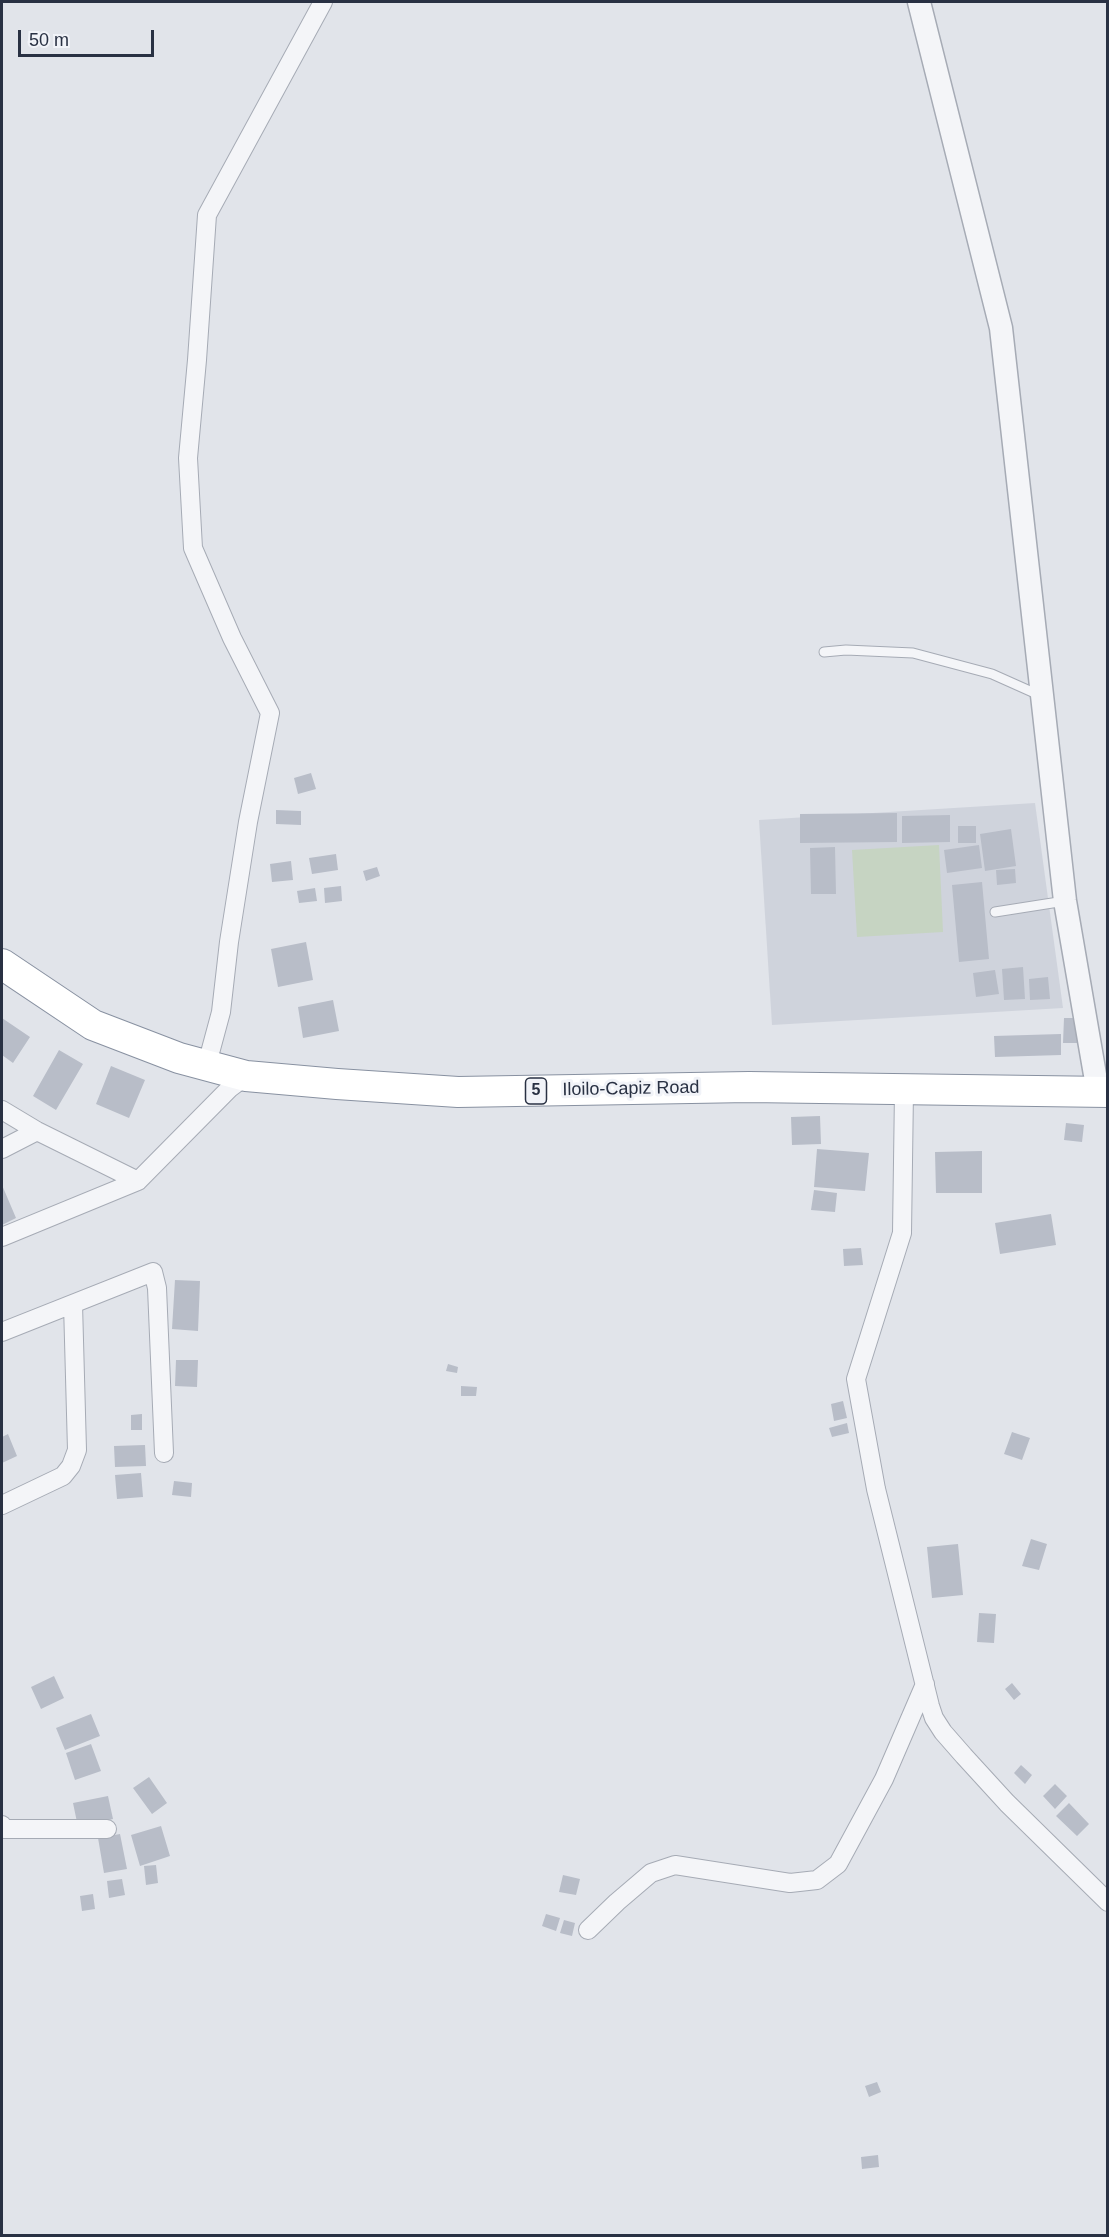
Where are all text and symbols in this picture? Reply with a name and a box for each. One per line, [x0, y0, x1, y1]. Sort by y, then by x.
scale bar [21, 18, 158, 56]
text: 50 m [29, 30, 69, 50]
street label: Iloilo-Capiz Road [562, 1077, 700, 1101]
road number: 5 [526, 1078, 546, 1104]

